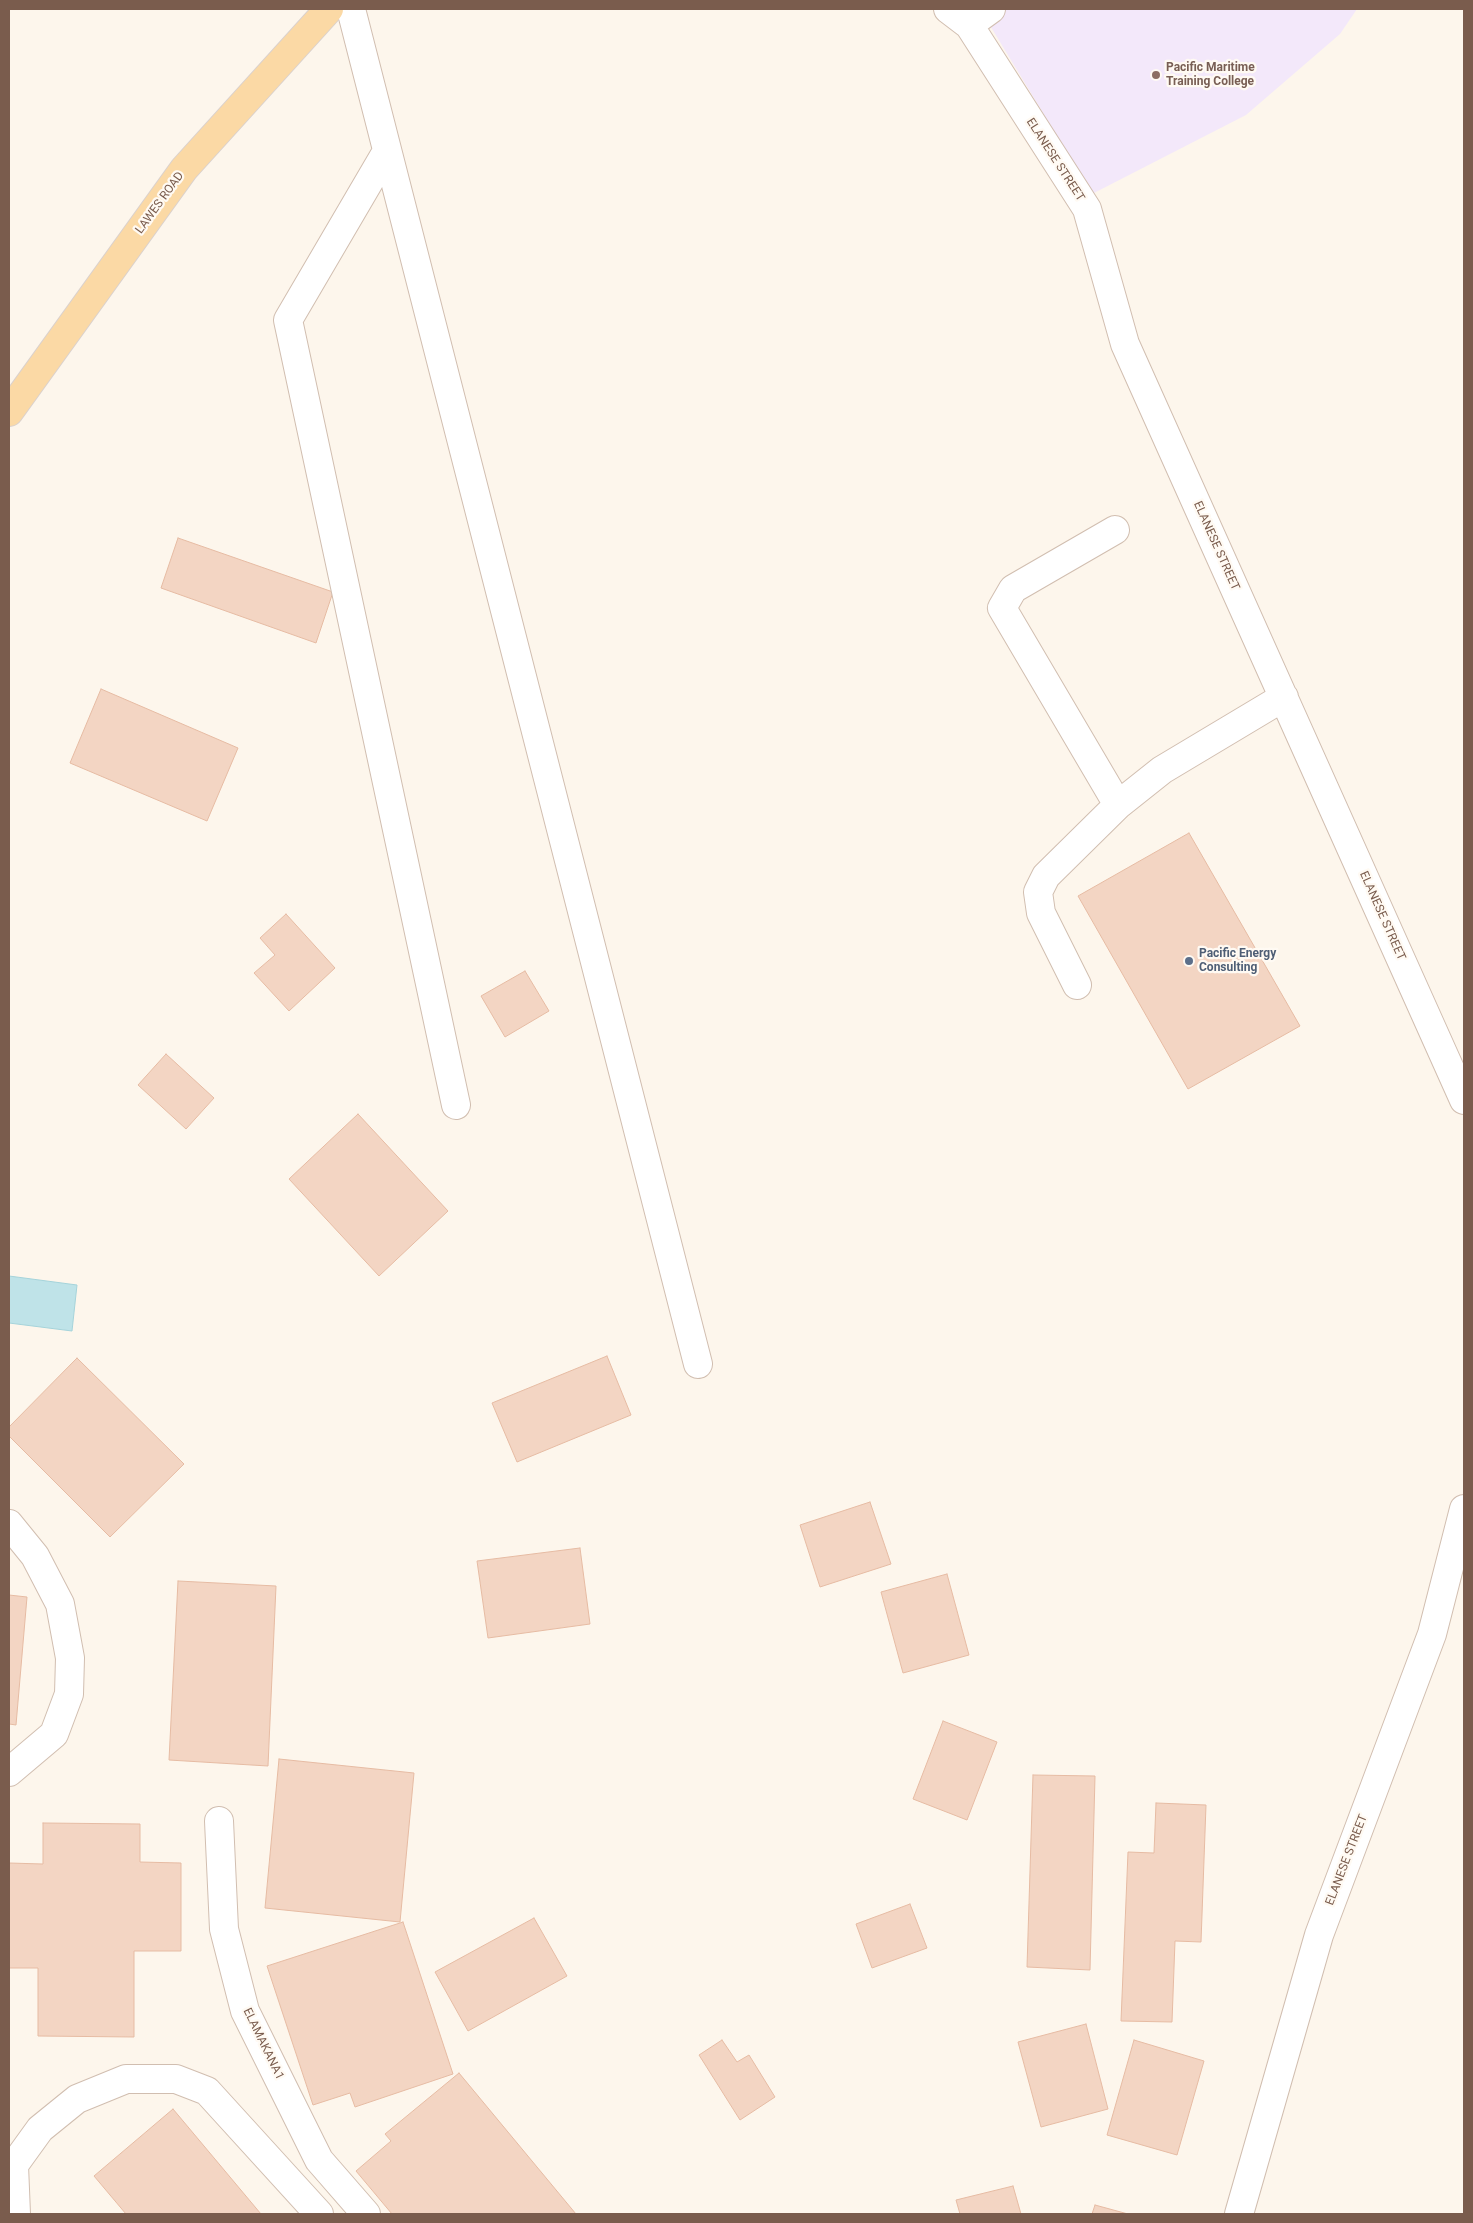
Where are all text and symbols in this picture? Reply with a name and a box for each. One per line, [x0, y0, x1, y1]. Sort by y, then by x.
place label: Pacific Maritime Training College [1166, 61, 1255, 89]
marker: Pacific Maritime Training College [1150, 69, 1162, 81]
street label: ELANESE STREET [1023, 116, 1087, 204]
street label: LAWES ROAD [133, 169, 187, 237]
street label: ELANESE STREET [1190, 499, 1242, 593]
street label: ELANESE STREET [1356, 869, 1408, 963]
place label: Pacific Energy Consulting [1199, 947, 1276, 975]
marker: Pacific Energy Consulting [1183, 955, 1195, 967]
street label: ELANESE STREET [1323, 1813, 1371, 1907]
street label: ELAMAKANA1 [239, 2006, 287, 2082]

